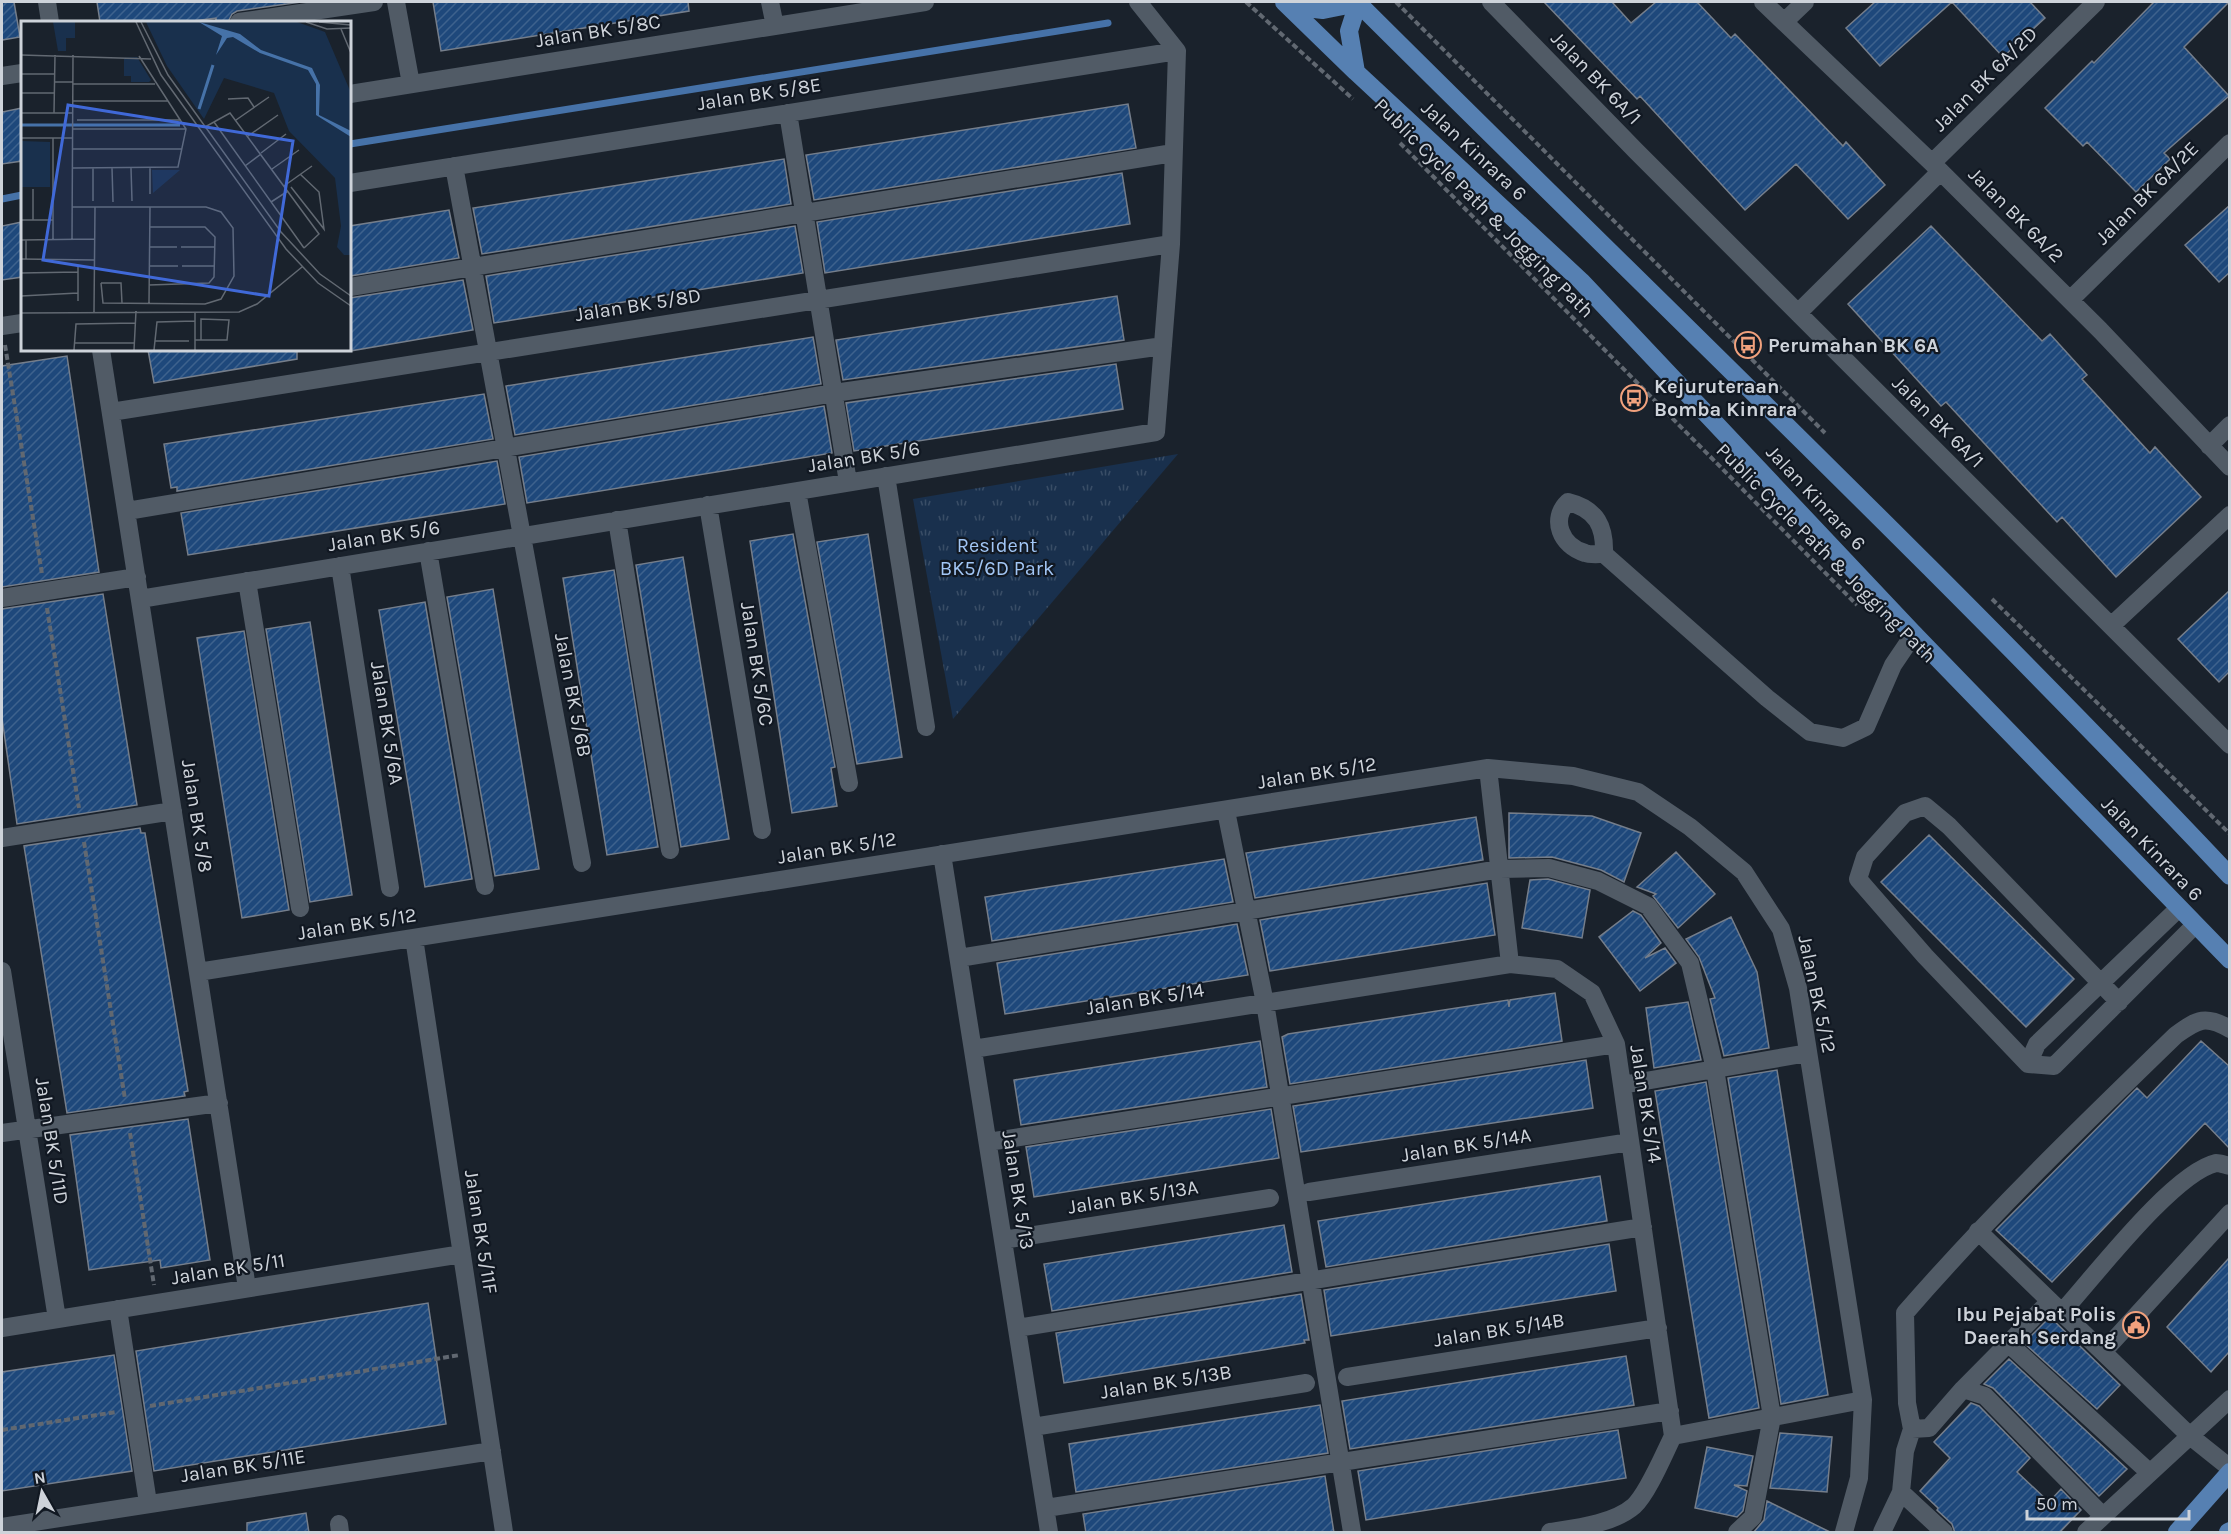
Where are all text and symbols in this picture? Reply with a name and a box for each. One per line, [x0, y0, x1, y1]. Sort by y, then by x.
street label: Jalan BK 5/8C [534, 10, 662, 52]
inset map [21, 21, 351, 351]
street label: Jalan BK 6A/2D [1928, 22, 2042, 136]
street label: Jalan BK 6A/1 [1546, 27, 1646, 129]
street label: Jalan BK 5/8E [695, 73, 823, 115]
street label: Public Cycle Path & Jogging Path [1369, 93, 1599, 323]
street label: Jalan Kinrara 6 [1417, 96, 1531, 206]
street label: Jalan BK 6A/2E [2091, 137, 2203, 249]
street label: Jalan BK 6A/2 [1964, 163, 2068, 267]
street label: Jalan BK 5/8D [573, 284, 703, 326]
bus stop icon: Perumahan BK 6A [1733, 330, 1763, 360]
place label: Perumahan BK 6A [1768, 334, 1939, 357]
street label: Jalan BK 6A/1 [1887, 371, 1989, 473]
place label: Kejuruteraan Bomba Kinrara [1654, 375, 1798, 421]
bus stop icon: Kejuruteraan Bomba Kinrara [1619, 383, 1649, 413]
street label: Jalan BK 5/6 [806, 437, 922, 477]
street label: Public Cycle Path & Jogging Path [1711, 438, 1941, 668]
street label: Jalan Kinrara 6 [1761, 441, 1871, 555]
street label: Jalan BK 5/6 [326, 516, 442, 556]
park label: Resident BK5/6D Park [940, 534, 1054, 580]
street label: Jalan BK 5/6C [736, 600, 778, 728]
street label: Jalan BK 5/6B [550, 631, 596, 759]
street label: Jalan BK 5/6A [366, 660, 408, 786]
street label: Jalan BK 5/12 [1256, 752, 1378, 794]
street label: Jalan BK 5/8 [177, 758, 217, 874]
street label: Jalan Kinrara 6 [2097, 792, 2207, 906]
street label: Jalan BK 5/12 [776, 827, 898, 869]
street label: Jalan BK 5/12 [296, 903, 418, 945]
street label: Jalan BK 5/12 [1793, 933, 1841, 1055]
street label: Jalan BK 5/14 [1084, 978, 1206, 1020]
street label: Jalan BK 5/14 [1625, 1043, 1667, 1165]
street label: Jalan BK 5/11D [31, 1076, 73, 1206]
street label: Jalan BK 5/14A [1399, 1123, 1533, 1167]
street label: Jalan BK 5/13 [997, 1129, 1039, 1251]
street label: Jalan BK 5/11F [460, 1168, 502, 1296]
street label: Jalan BK 5/13A [1066, 1175, 1200, 1219]
street label: Jalan BK 5/11 [169, 1249, 287, 1289]
place label: Ibu Pejabat Polis Daerah Serdang [1956, 1303, 2116, 1349]
street label: Jalan BK 5/14B [1432, 1308, 1566, 1352]
public building icon: Ibu Pejabat Polis Daerah Serdang [2121, 1310, 2151, 1340]
street label: Jalan BK 5/13B [1099, 1360, 1233, 1404]
street label: Jalan BK 5/11E [179, 1445, 307, 1487]
north arrow [12, 1462, 72, 1522]
text: N [33, 1467, 47, 1488]
scale bar [2027, 1483, 2189, 1521]
text: 50 m [2036, 1493, 2078, 1515]

